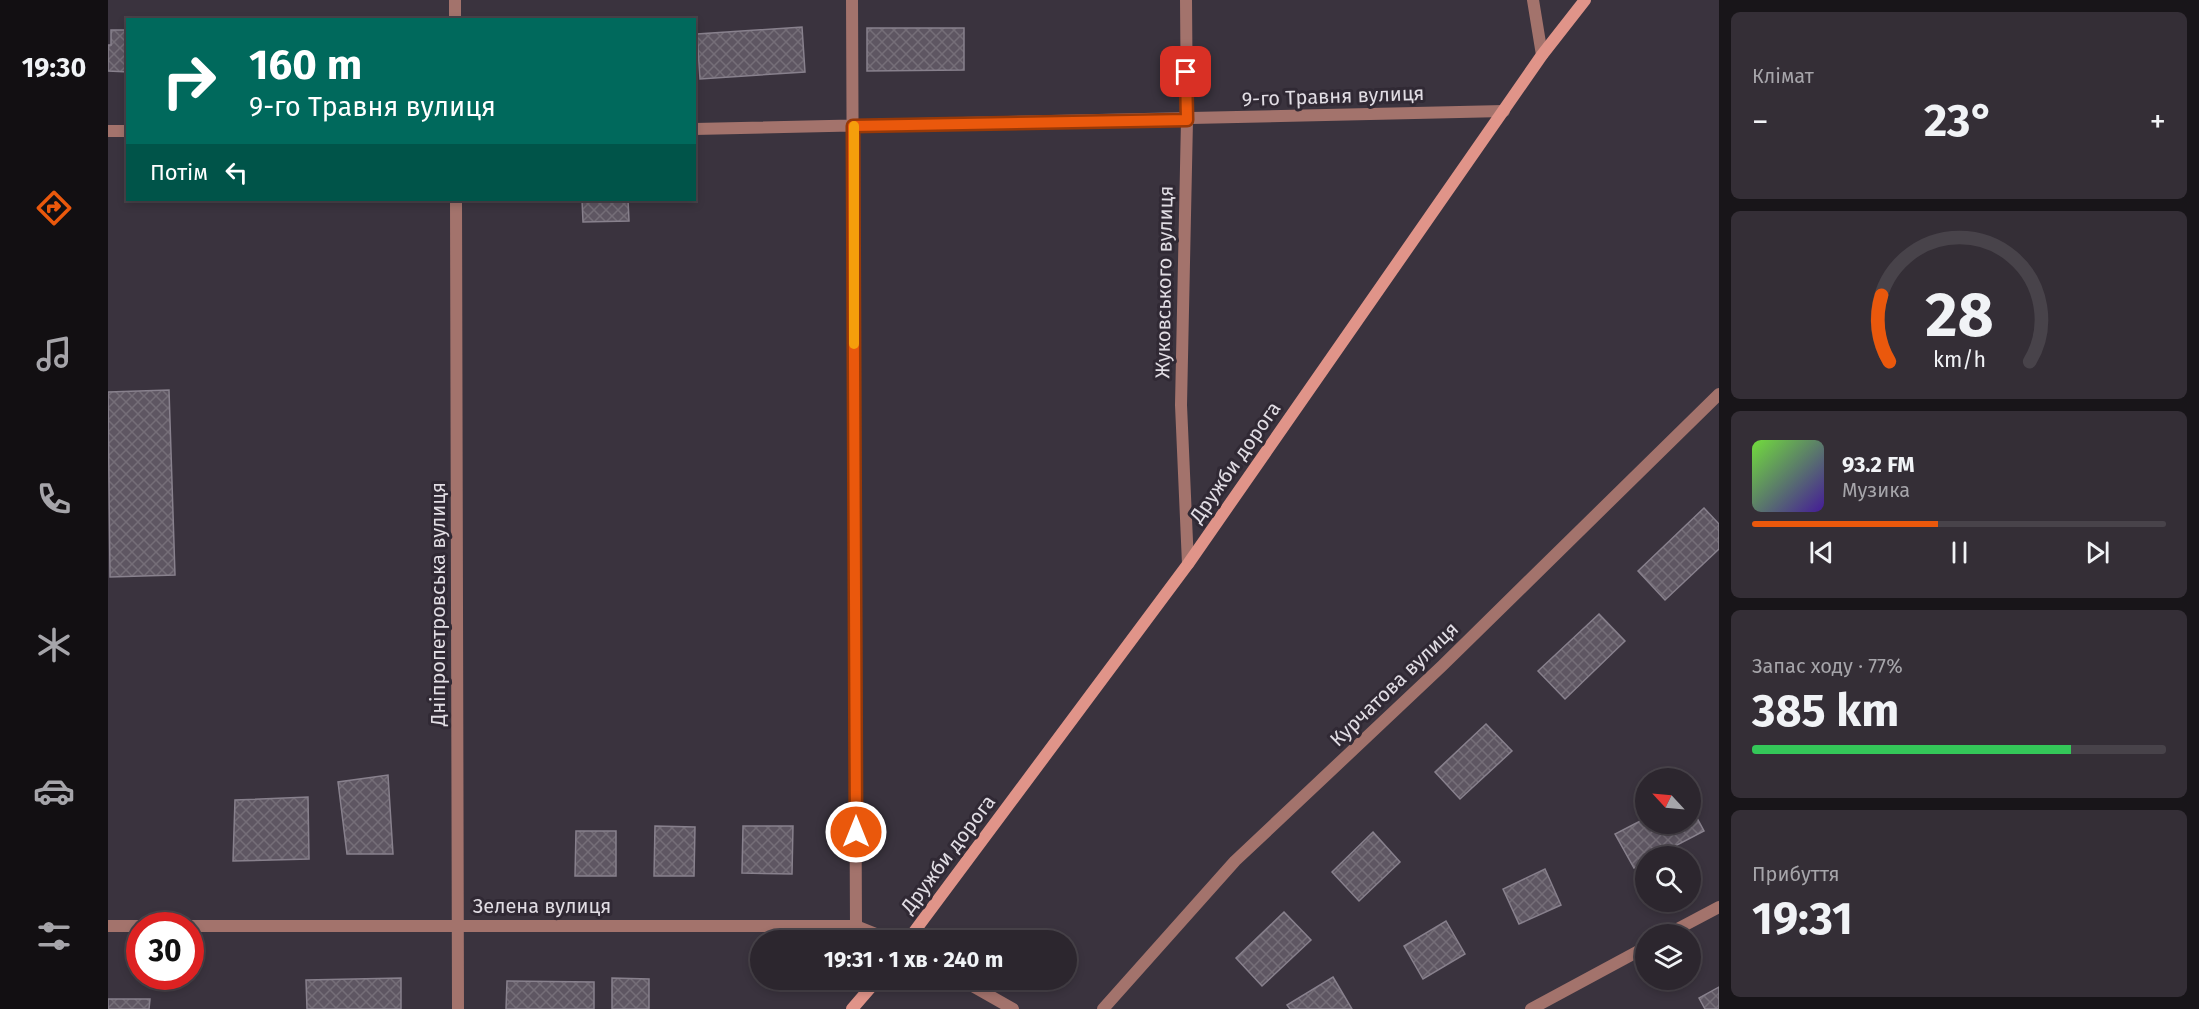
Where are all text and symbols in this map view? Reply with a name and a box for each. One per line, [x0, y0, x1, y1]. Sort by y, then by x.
text: 160 m [249, 40, 362, 90]
icon: right [150, 42, 228, 120]
pin [1160, 46, 1211, 97]
text: 19:30 [22, 52, 86, 84]
icon: arrive [1169, 55, 1202, 88]
text: Клімат [1752, 64, 1814, 88]
street label: 9-го Травня вулиця [1241, 81, 1425, 111]
text: 9-го Травня вулиця [249, 91, 496, 123]
text: 23° [1924, 94, 1994, 148]
text: − [1752, 102, 1769, 142]
text: + [2150, 102, 2166, 142]
icon: left [220, 156, 253, 189]
text: Потім [150, 159, 208, 186]
street label: Жуковського вулиця [1150, 185, 1178, 379]
icon: directions [33, 187, 75, 229]
text: 28 [1925, 278, 1993, 353]
icon: music [33, 333, 75, 375]
text: km/h [1932, 348, 1986, 374]
street label: Дружби дорога [1184, 397, 1286, 528]
text: 93.2 FM [1842, 451, 1915, 478]
icon: phone [33, 478, 75, 520]
text: Музика [1842, 478, 1910, 502]
street label: Дніпропетровська вулиця [426, 482, 450, 727]
icon: previous [1805, 536, 1838, 569]
icon: pause [1943, 536, 1976, 569]
icon: next [2081, 536, 2114, 569]
street label: Курчатова вулиця [1325, 617, 1463, 751]
icon: climate [33, 624, 75, 666]
text: Запас ходу · 77% [1752, 654, 1903, 678]
text: 385 km [1752, 684, 1899, 738]
north arrow [1635, 768, 1701, 834]
map controls [1635, 768, 1701, 990]
icon: car [33, 770, 75, 812]
street label: Дружби дорога [895, 790, 1000, 919]
position arrow [824, 800, 888, 864]
button: search [1635, 846, 1701, 912]
text: Прибуття [1752, 862, 1840, 886]
text: 19:31 [1752, 892, 1853, 946]
street label: Зелена вулиця [473, 894, 611, 918]
speed limit sign: 30 [126, 912, 204, 990]
icon: filters [33, 915, 75, 957]
button: layers [1635, 924, 1701, 990]
text: 19:31 · 1 хв · 240 m [824, 946, 1003, 973]

